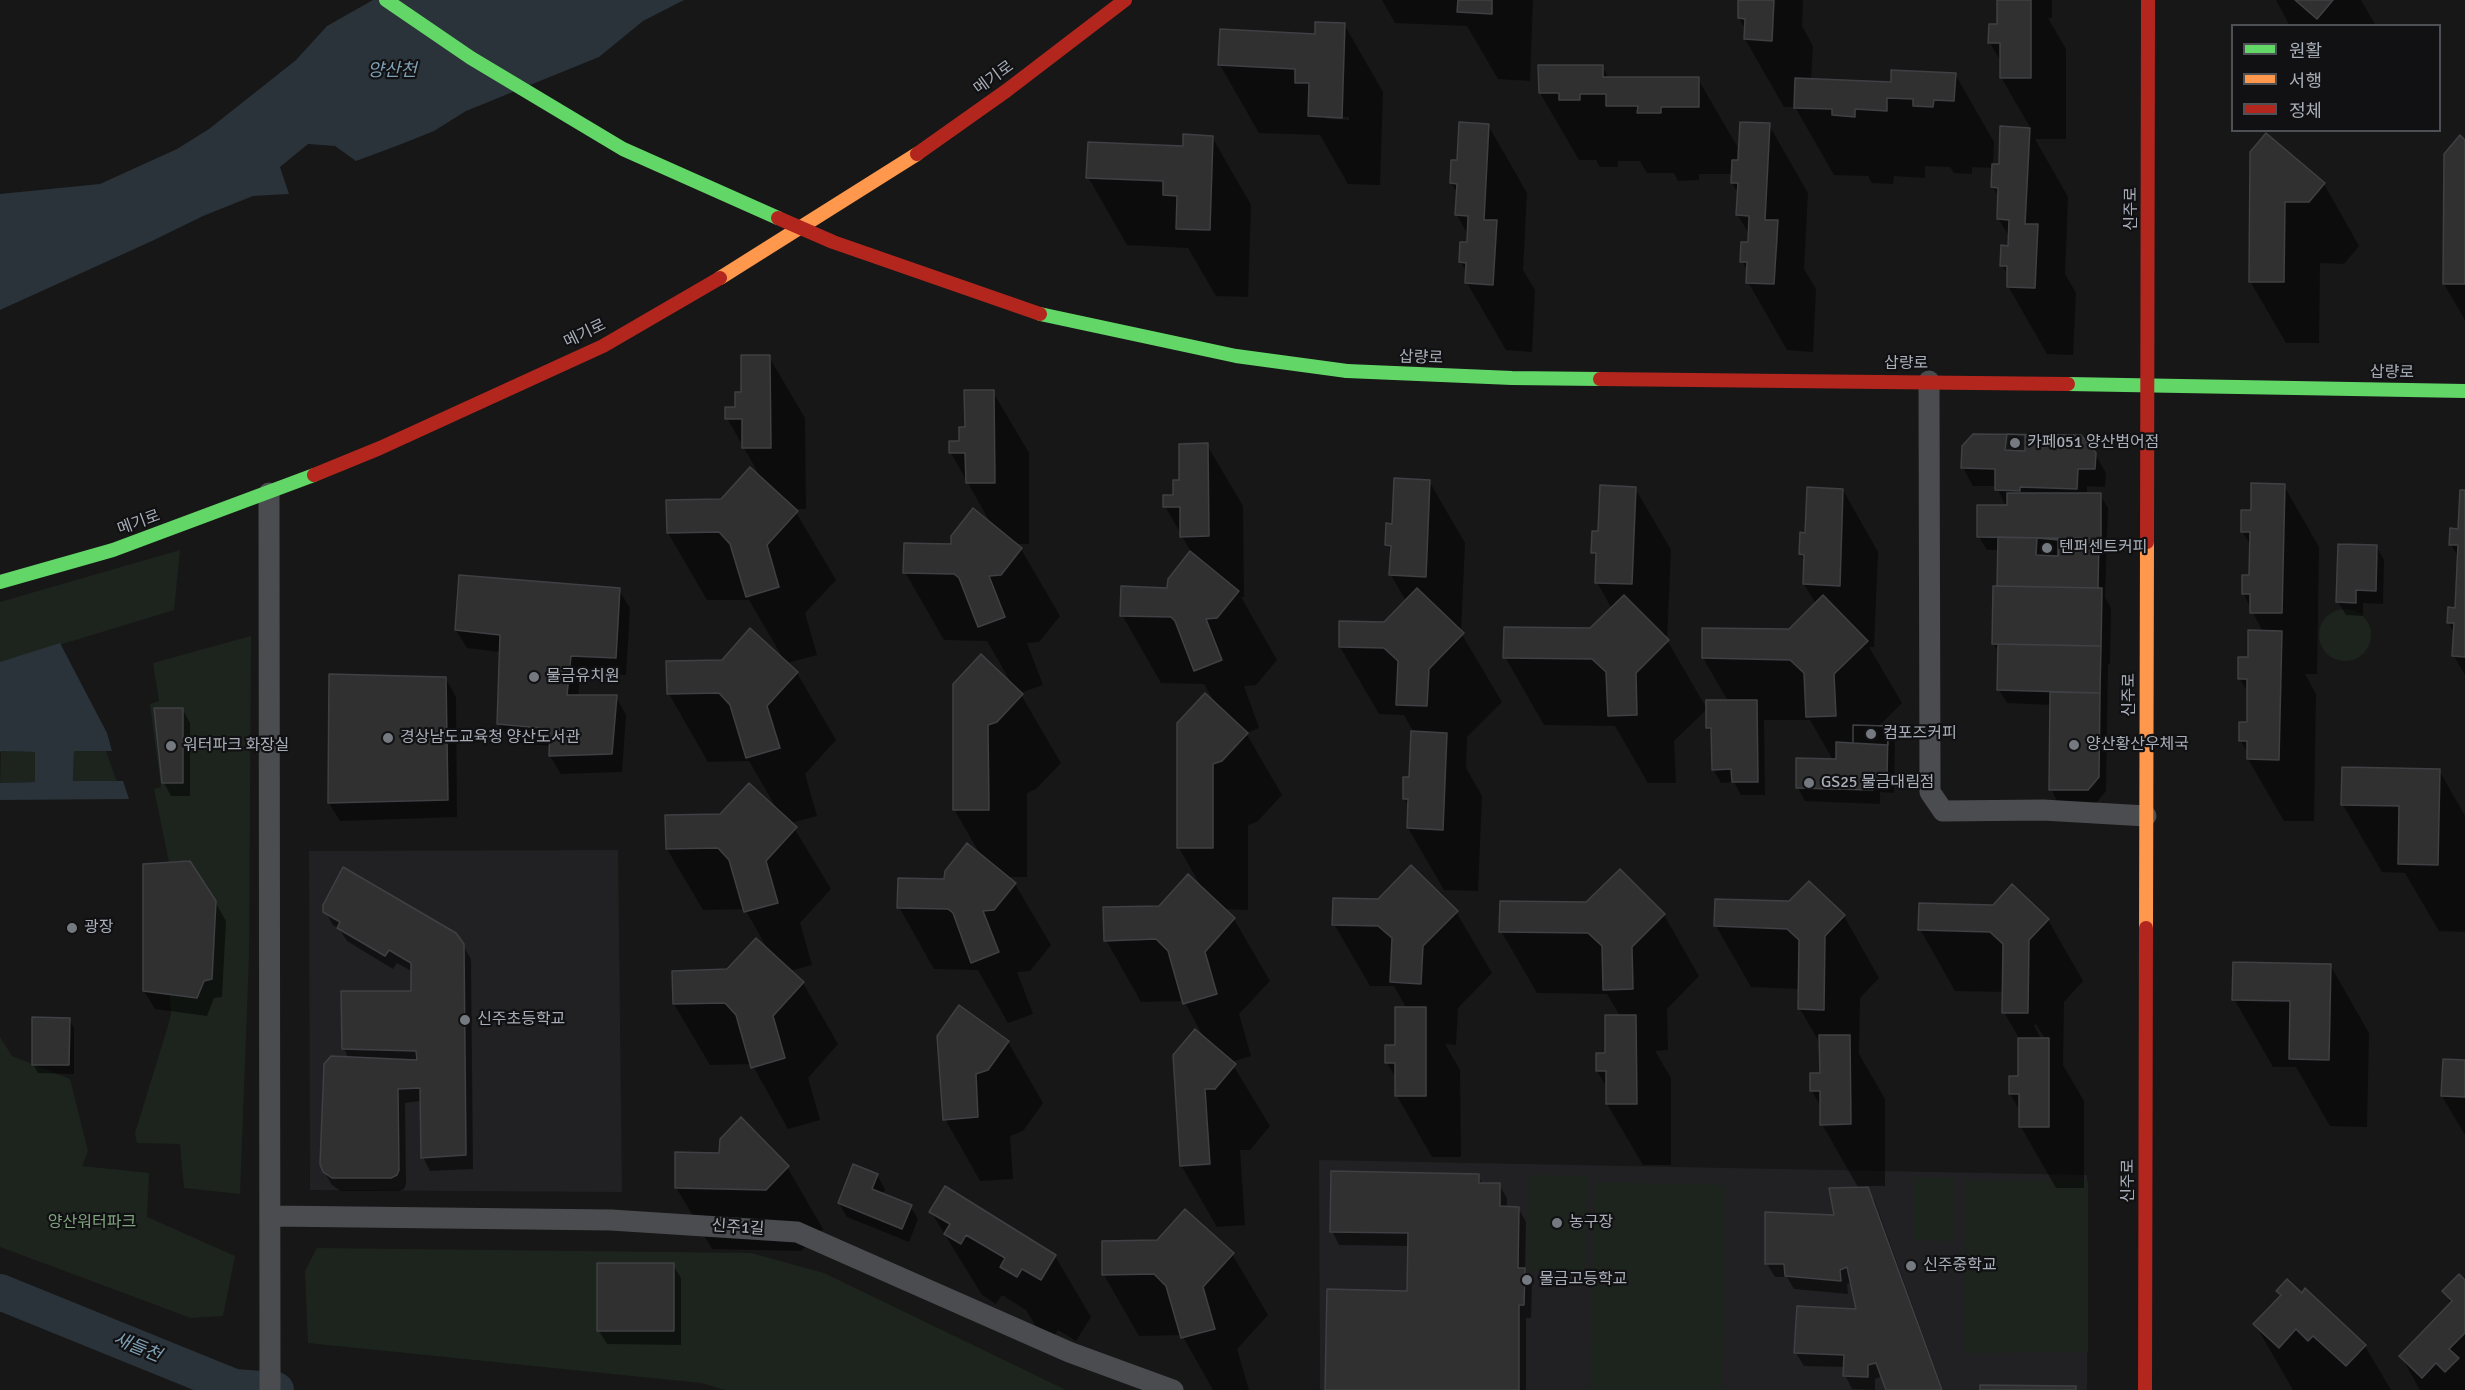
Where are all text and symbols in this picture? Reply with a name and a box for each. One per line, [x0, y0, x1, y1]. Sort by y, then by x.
legend [2231, 24, 2441, 132]
text: 원활 [2289, 40, 2322, 62]
street label: 메기로 [970, 57, 1018, 99]
water label: 양산천 [367, 60, 417, 82]
text: 서행 [2289, 70, 2322, 92]
text: 정체 [2289, 100, 2322, 122]
street label: 신주로 [2122, 187, 2142, 231]
street label: 메기로 [561, 316, 609, 352]
street label: 삽량로 [1399, 348, 1443, 368]
street label: 삽량로 [1884, 354, 1928, 374]
street label: 삽량로 [2370, 363, 2414, 383]
place label: 카페051 양산범어점 [2027, 433, 2159, 453]
marker: 카페051 양산범어점 [2008, 436, 2022, 450]
street label: 메기로 [115, 506, 163, 540]
place label: 텐퍼센트커피 [2059, 538, 2147, 558]
marker: 텐퍼센트커피 [2040, 541, 2054, 555]
place label: 물금유치원 [546, 667, 620, 687]
marker: 물금유치원 [527, 670, 541, 684]
street label: 신주로 [2120, 673, 2140, 717]
place label: 컴포즈커피 [1883, 724, 1957, 744]
marker: 컴포즈커피 [1864, 727, 1878, 741]
place label: 경상남도교육청 양산도서관 [400, 728, 580, 748]
marker: 경상남도교육청 양산도서관 [381, 731, 395, 745]
place label: 양산황산우체국 [2086, 735, 2189, 755]
place label: 워터파크 화장실 [183, 736, 290, 756]
marker: 양산황산우체국 [2067, 738, 2081, 752]
marker: 워터파크 화장실 [164, 739, 178, 753]
place label: GS25 물금대림점 [1821, 773, 1935, 793]
marker: GS25 물금대림점 [1802, 776, 1816, 790]
place label: 광장 [84, 918, 113, 938]
marker: 광장 [65, 921, 79, 935]
place label: 신주초등학교 [477, 1010, 565, 1030]
marker: 신주초등학교 [458, 1013, 472, 1027]
street label: 신주로 [2119, 1159, 2139, 1203]
park label: 양산워터파크 [48, 1213, 136, 1233]
place label: 농구장 [1569, 1213, 1613, 1233]
marker: 농구장 [1550, 1216, 1564, 1230]
street label: 신주1길 [711, 1217, 765, 1239]
place label: 신주중학교 [1923, 1256, 1997, 1276]
marker: 신주중학교 [1904, 1259, 1918, 1273]
place label: 물금고등학교 [1539, 1270, 1627, 1290]
marker: 물금고등학교 [1520, 1273, 1534, 1287]
water label: 새들천 [110, 1329, 164, 1367]

